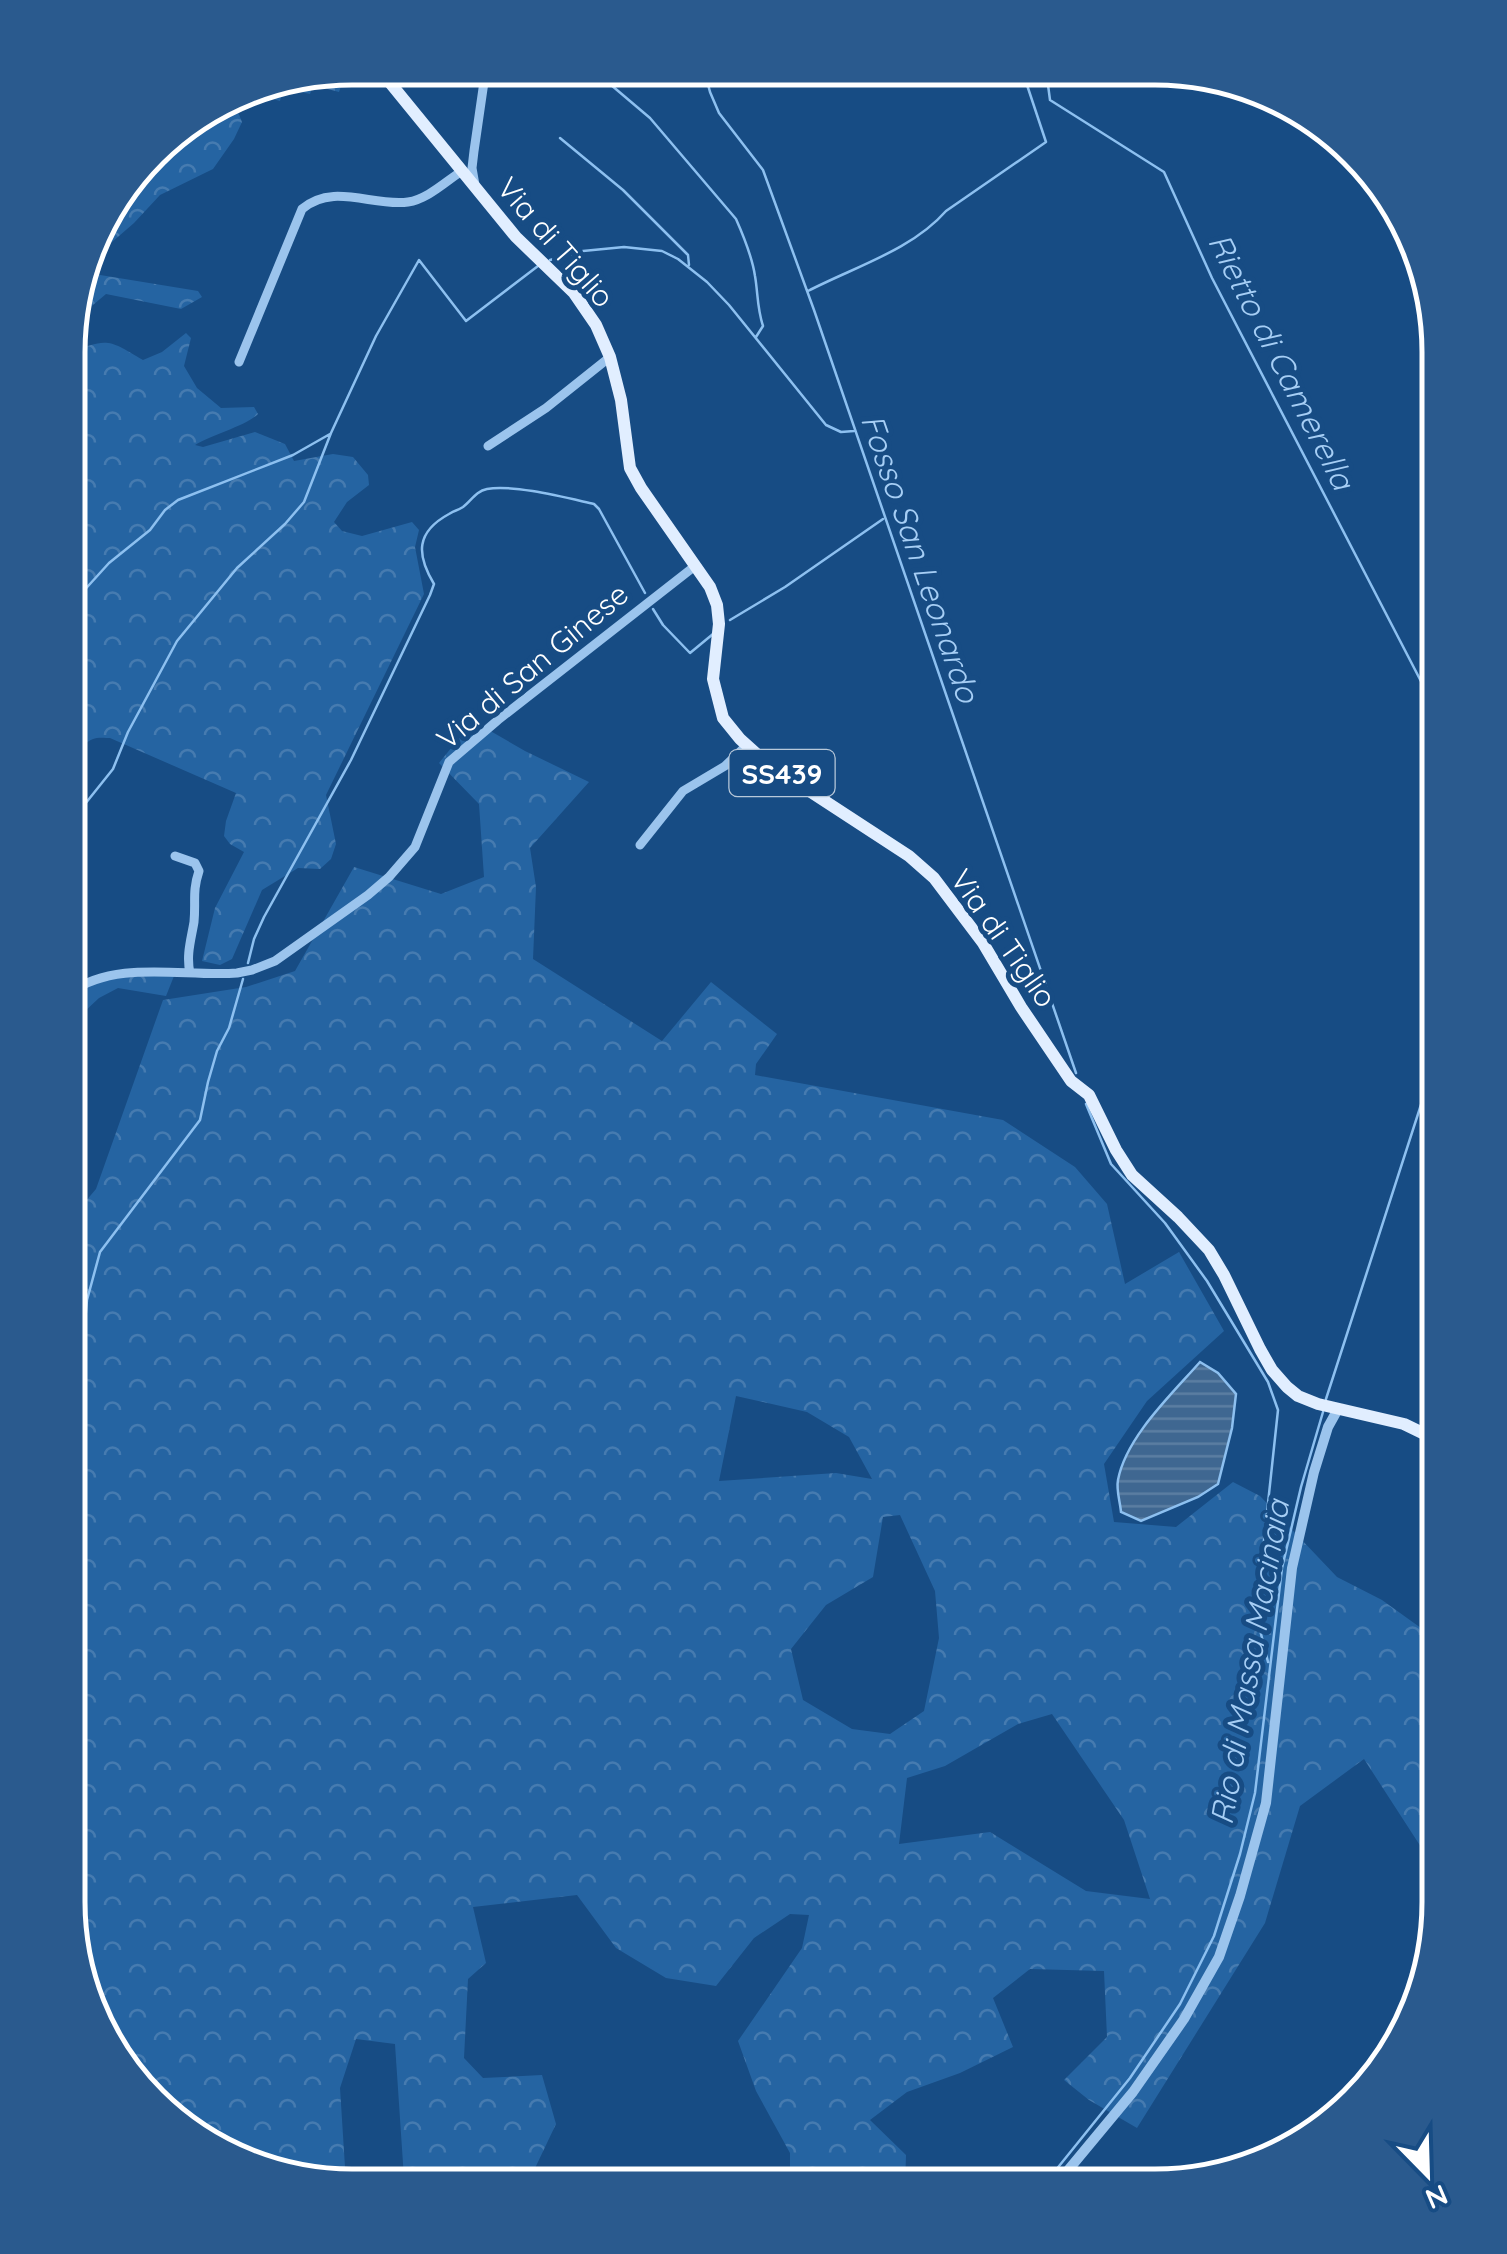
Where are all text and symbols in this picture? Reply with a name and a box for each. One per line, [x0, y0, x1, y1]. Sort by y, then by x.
street label: Via di Tiglio [489, 169, 623, 315]
water label: Rietto di Camerella [1200, 226, 1365, 497]
water label: Fosso San Leonardo [853, 409, 990, 709]
street label: Via di San Ginese [428, 575, 636, 757]
road number: SS439 [730, 750, 834, 796]
street label: Via di Tiglio [942, 861, 1066, 1015]
water label: Rio di Massa Macinaia [1201, 1495, 1298, 1827]
north arrow [1377, 2124, 1477, 2224]
text: N [1421, 2177, 1453, 2218]

